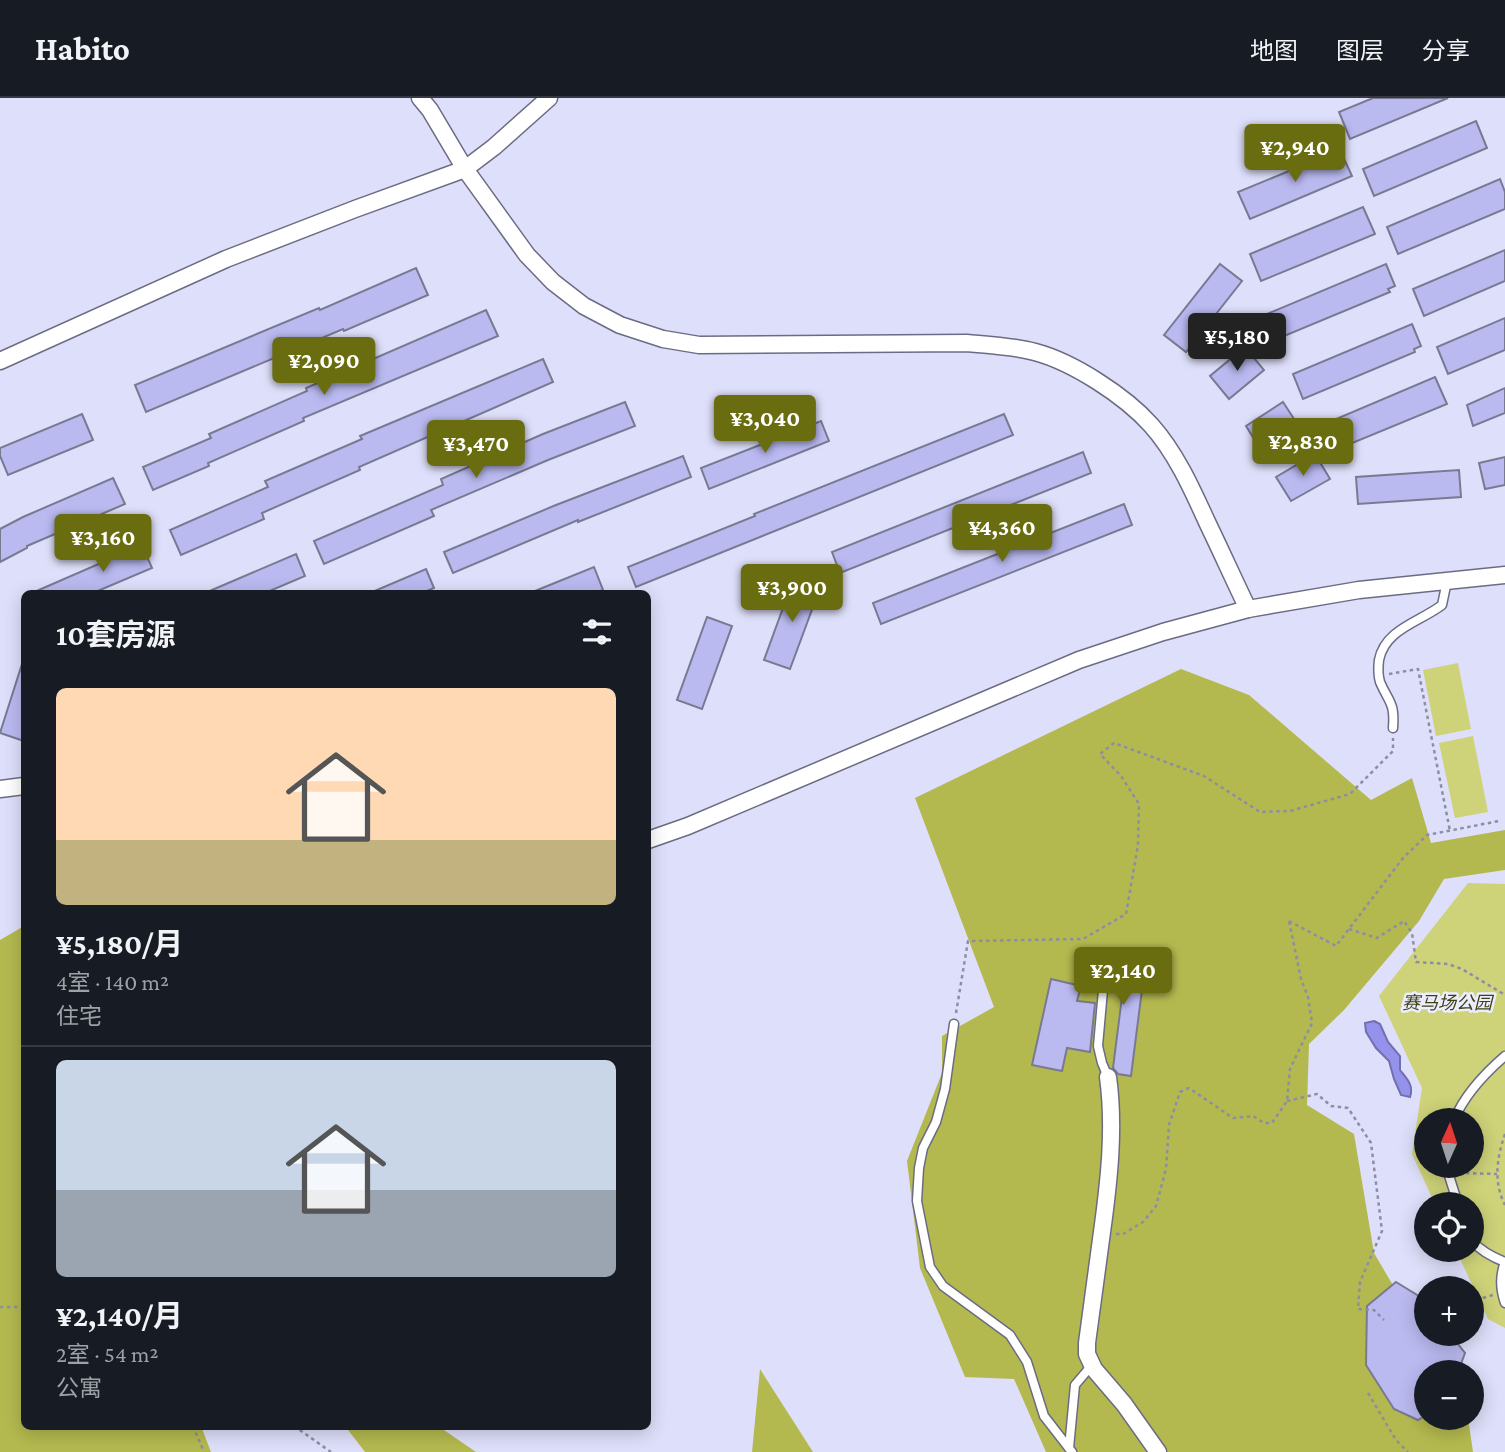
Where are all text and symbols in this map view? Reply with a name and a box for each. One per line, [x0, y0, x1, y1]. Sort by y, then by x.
text: Habito [35, 30, 130, 67]
text: 地图 [1250, 37, 1298, 64]
text: 图层 [1336, 37, 1384, 64]
text: 分享 [1422, 37, 1470, 64]
pin: ¥2,940 [1238, 125, 1352, 184]
text: ¥2,940 [1260, 134, 1330, 160]
pin: ¥5,180 [1180, 314, 1294, 373]
text: ¥5,180 [1204, 323, 1270, 349]
pin: ¥2,090 [267, 338, 381, 397]
text: ¥2,090 [288, 347, 360, 373]
pin: ¥3,040 [708, 396, 822, 455]
text: ¥3,040 [730, 405, 800, 431]
pin: ¥2,830 [1246, 418, 1360, 478]
pin: ¥3,470 [419, 420, 533, 480]
text: ¥2,830 [1268, 428, 1338, 454]
text: ¥3,470 [443, 430, 509, 456]
pin: ¥4,360 [945, 504, 1059, 564]
pin: ¥3,160 [46, 514, 160, 574]
text: ¥4,360 [968, 514, 1036, 540]
text: ¥3,160 [70, 524, 136, 550]
pin: ¥3,900 [735, 564, 849, 624]
text: ¥3,900 [757, 574, 827, 600]
icon: filters [578, 613, 616, 651]
text: 10套房源 [56, 618, 175, 651]
icon: home [273, 734, 399, 860]
text: ¥5,180/月 [56, 927, 183, 960]
pin: ¥2,140 [1066, 948, 1180, 1007]
text: ¥2,140 [1090, 957, 1156, 983]
text: 4室 · 140 m² [56, 969, 169, 995]
park label: 赛马场公园 [1402, 993, 1495, 1013]
text: 住宅 [56, 1003, 102, 1029]
icon: home [273, 1106, 399, 1232]
north arrow [1414, 1108, 1484, 1178]
map controls [1414, 1108, 1484, 1430]
button: locate [1414, 1192, 1484, 1262]
button: + [1414, 1276, 1484, 1346]
text: ¥2,140/月 [56, 1299, 183, 1332]
text: 2室 · 54 m² [56, 1341, 159, 1367]
button: − [1414, 1360, 1484, 1430]
text: 公寓 [56, 1375, 102, 1401]

